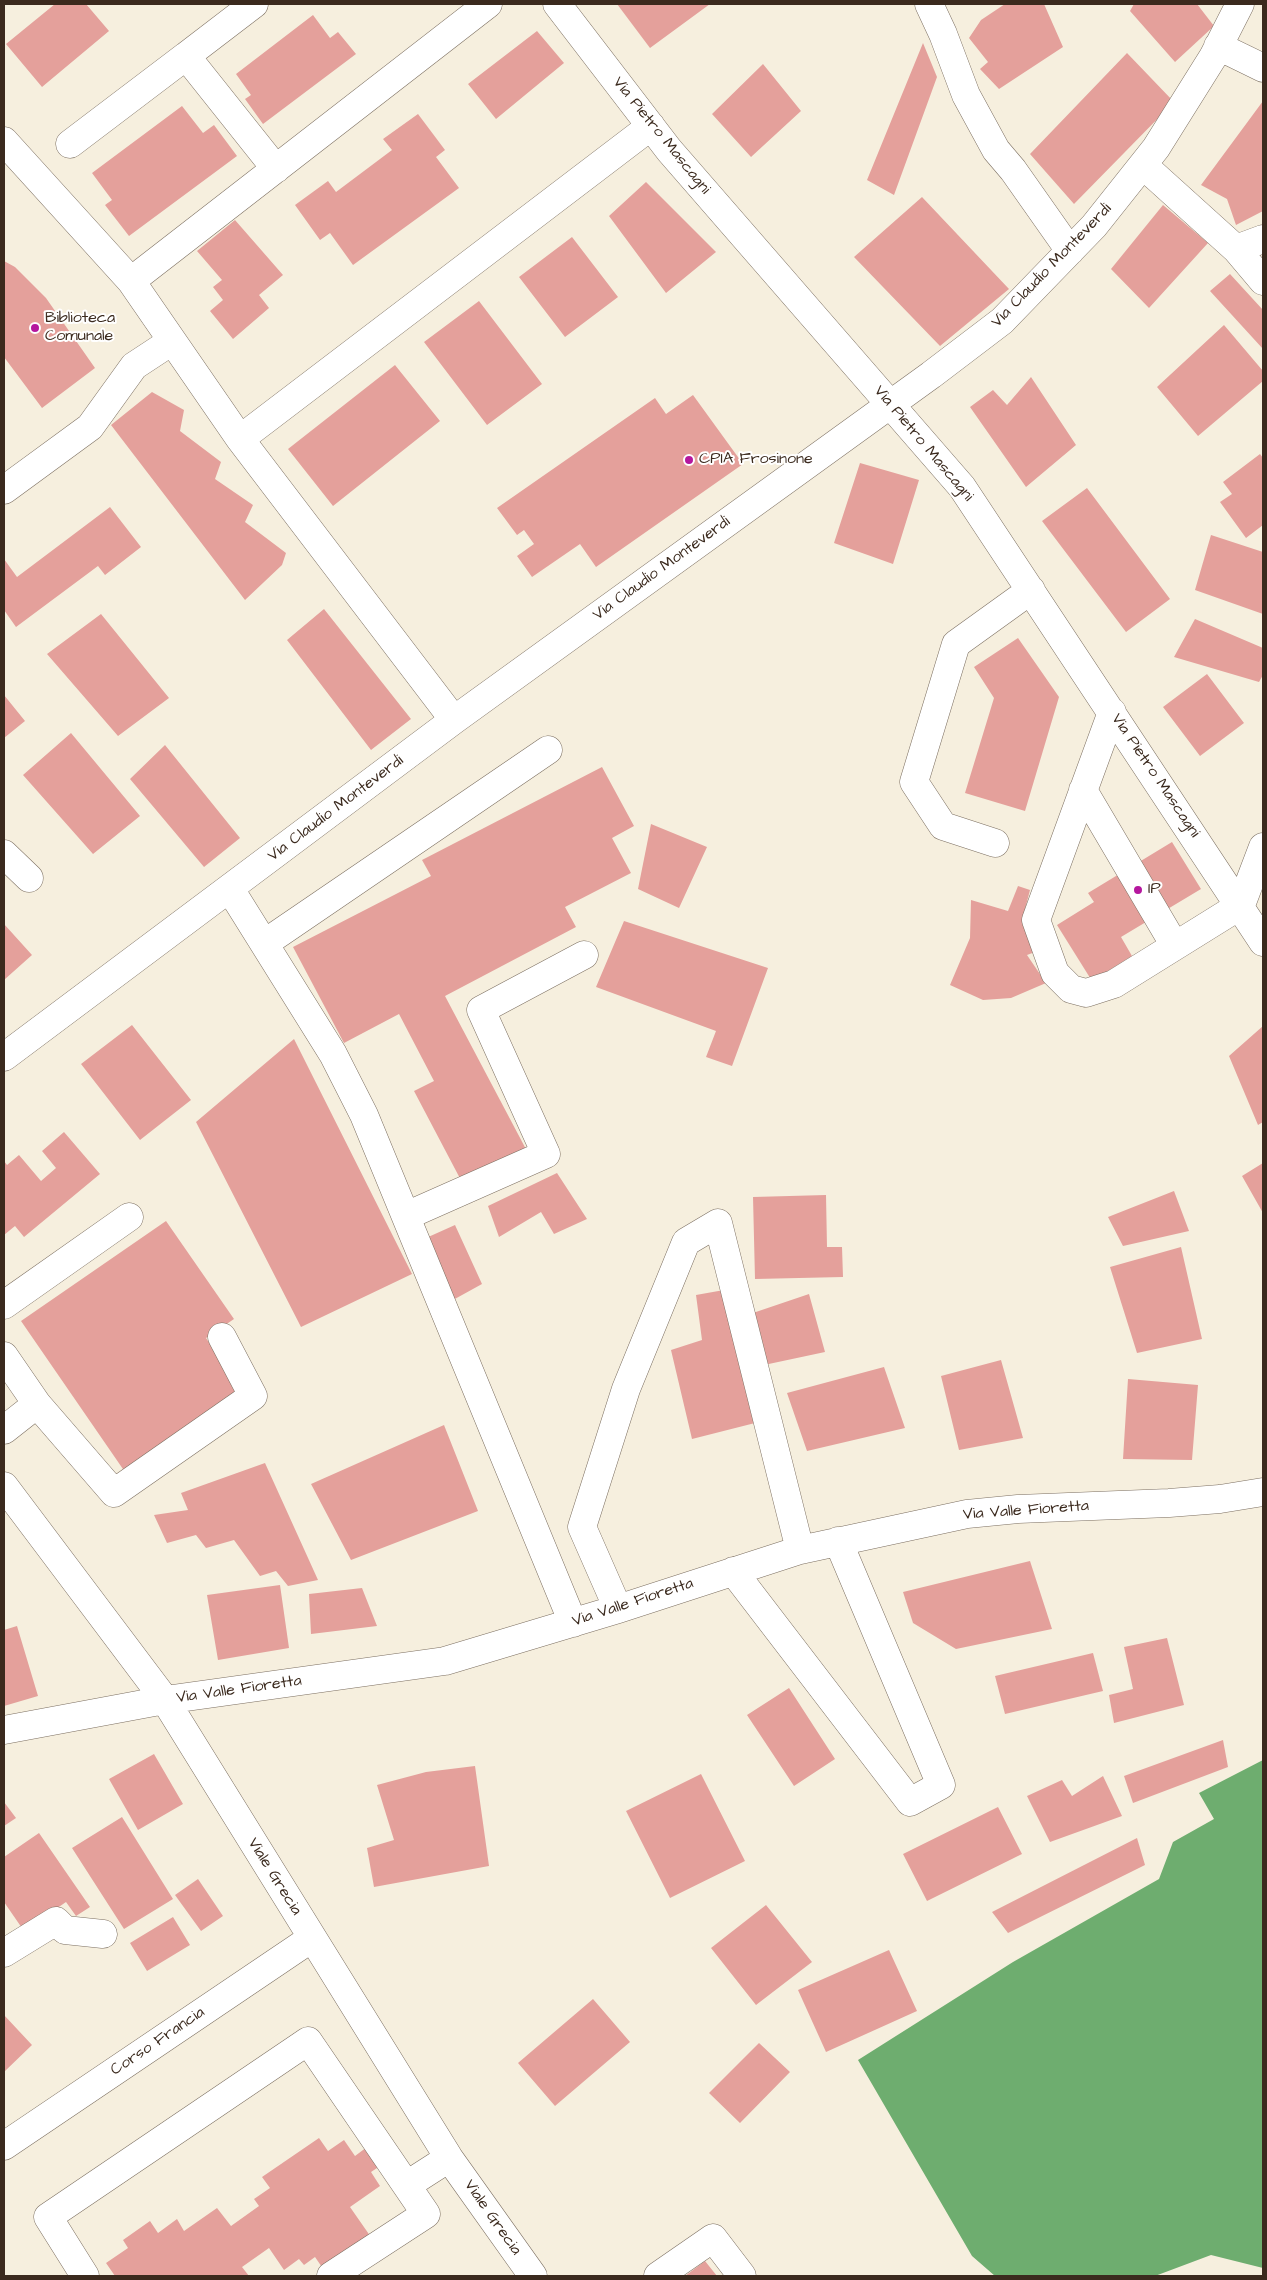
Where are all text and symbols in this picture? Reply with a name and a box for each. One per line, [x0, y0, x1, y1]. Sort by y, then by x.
street label: Via Pietro Mascagni [608, 73, 714, 199]
street label: Via Claudio Monteverdi [988, 200, 1116, 332]
place label: Biblioteca Comunale [45, 309, 115, 347]
marker: Biblioteca Comunale [29, 322, 41, 334]
street label: Via Pietro Mascagni [869, 382, 977, 506]
place label: CPIA Frosinone [699, 450, 813, 470]
marker: CPIA Frosinone [683, 454, 695, 466]
street label: Via Claudio Monteverdi [590, 513, 734, 625]
street label: Via Pietro Mascagni [1106, 710, 1204, 842]
street label: Via Claudio Monteverdi [264, 752, 408, 866]
place label: IP [1148, 880, 1161, 900]
marker: IP [1132, 884, 1144, 896]
street label: Via Valle Fioretta [962, 1497, 1090, 1525]
street label: Via Valle Fioretta [570, 1574, 696, 1632]
street label: Via Valle Fioretta [175, 1672, 303, 1708]
street label: Viale Grecia [243, 1835, 305, 1919]
street label: Corso Francia [107, 2003, 209, 2081]
street label: Viale Grecia [459, 2177, 525, 2259]

